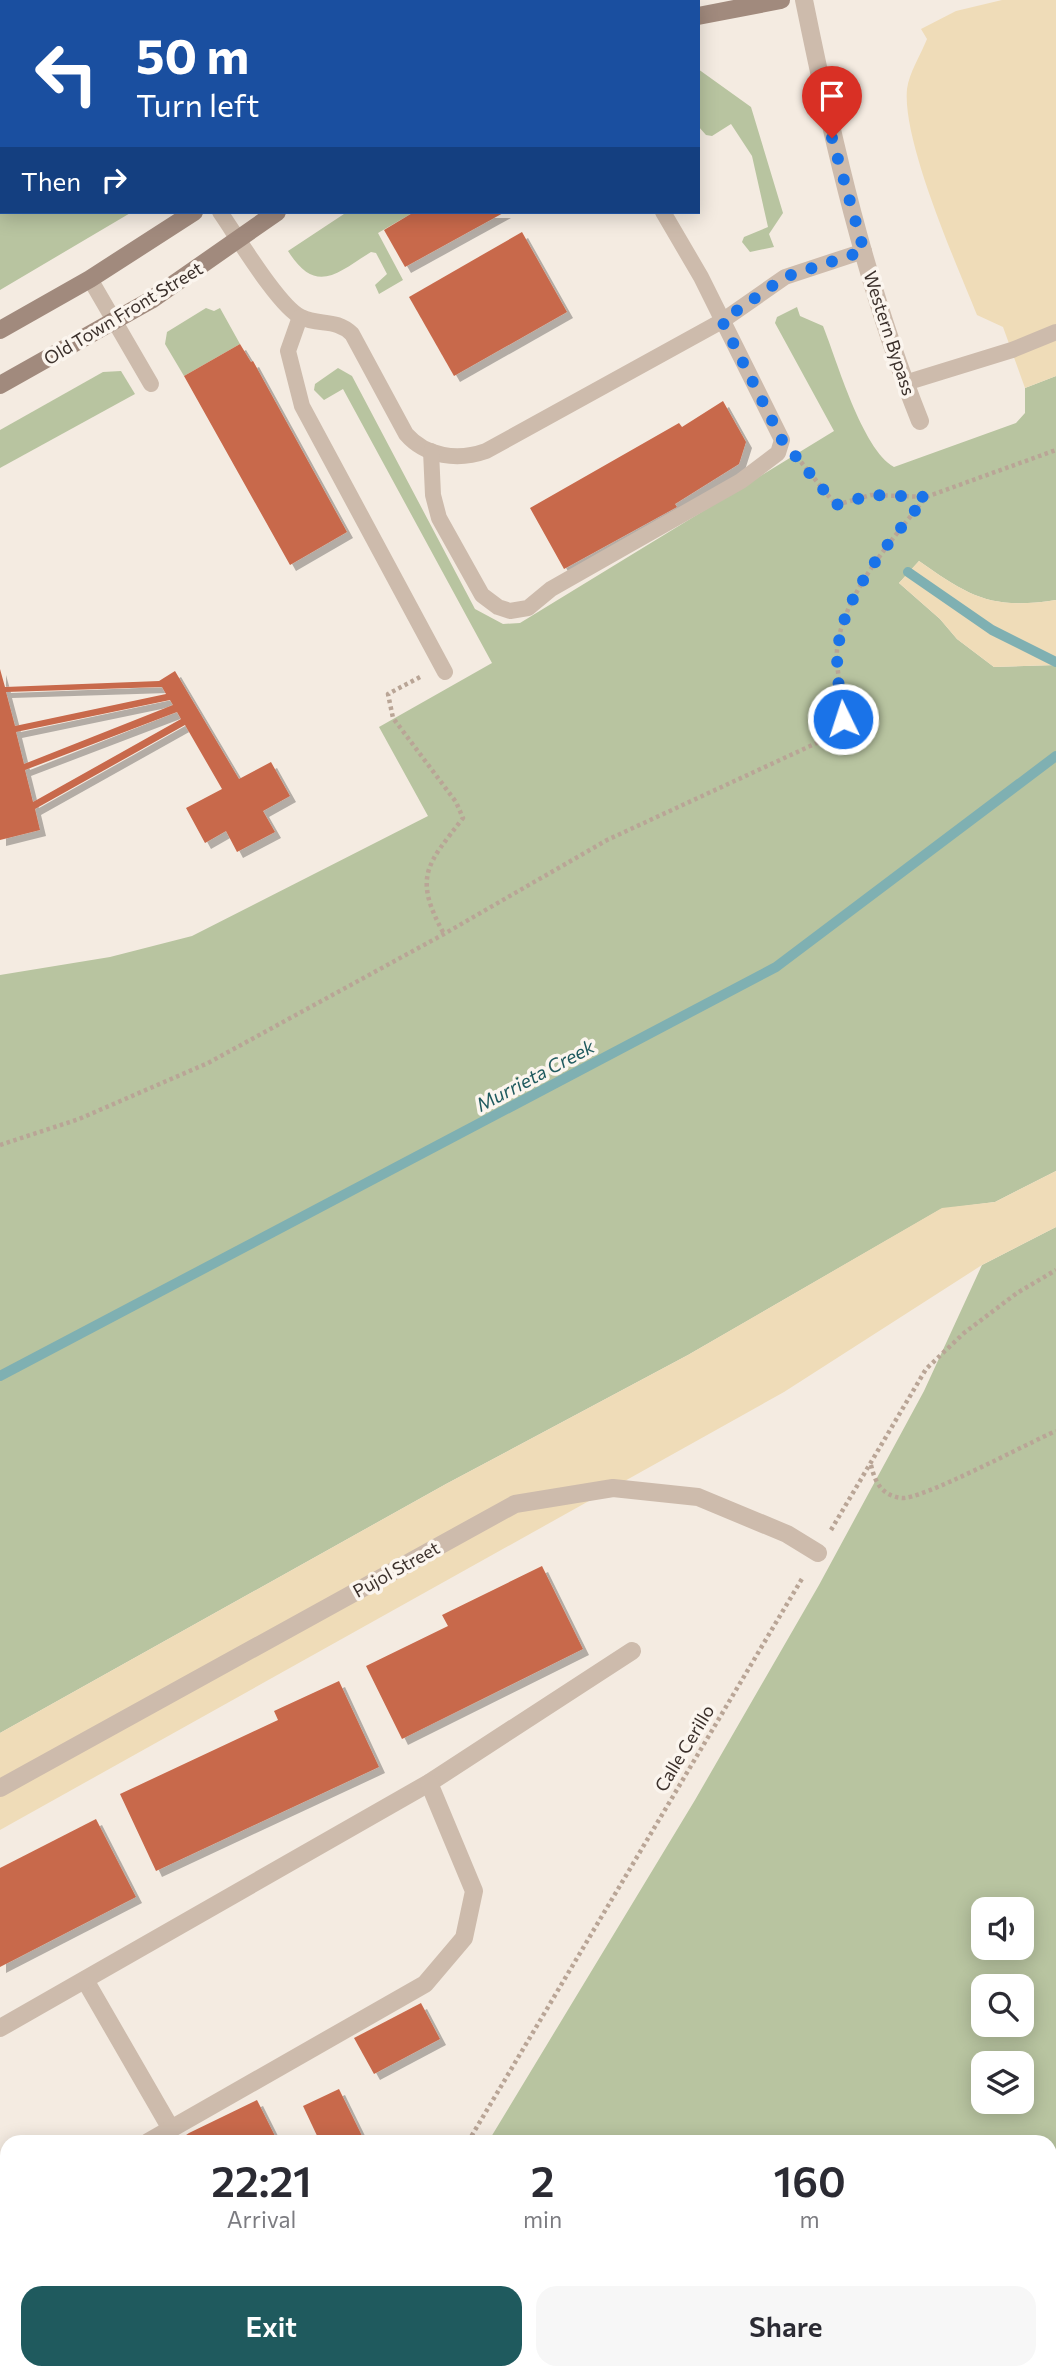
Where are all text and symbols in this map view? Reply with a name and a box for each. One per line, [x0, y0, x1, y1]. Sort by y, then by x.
text: 50 m [136, 24, 249, 84]
icon: left [21, 28, 112, 119]
pin [802, 66, 862, 138]
icon: arrive [813, 77, 851, 115]
text: Turn left [136, 84, 260, 124]
icon: right [95, 161, 133, 199]
text: Then [21, 165, 81, 196]
street label: Old Town Front Street [40, 257, 206, 369]
street label: Western Bypass [860, 268, 920, 398]
position arrow [806, 682, 880, 756]
water label: Murrieta Creek [472, 1034, 599, 1116]
street label: Pujol Street [349, 1536, 443, 1602]
street label: Calle Cerillo [649, 1701, 719, 1795]
map controls [971, 1897, 1034, 2114]
button: sound [971, 1897, 1034, 1960]
button: search [971, 1974, 1034, 2037]
button: layers [971, 2051, 1034, 2114]
text: 22:21 [211, 2154, 312, 2206]
text: 2 [531, 2154, 554, 2206]
text: 160 [774, 2154, 846, 2206]
text: Arrival [227, 2205, 296, 2233]
text: min [523, 2205, 562, 2233]
text: m [800, 2205, 820, 2233]
button: Exit [21, 2286, 522, 2366]
button: Share [536, 2286, 1036, 2366]

